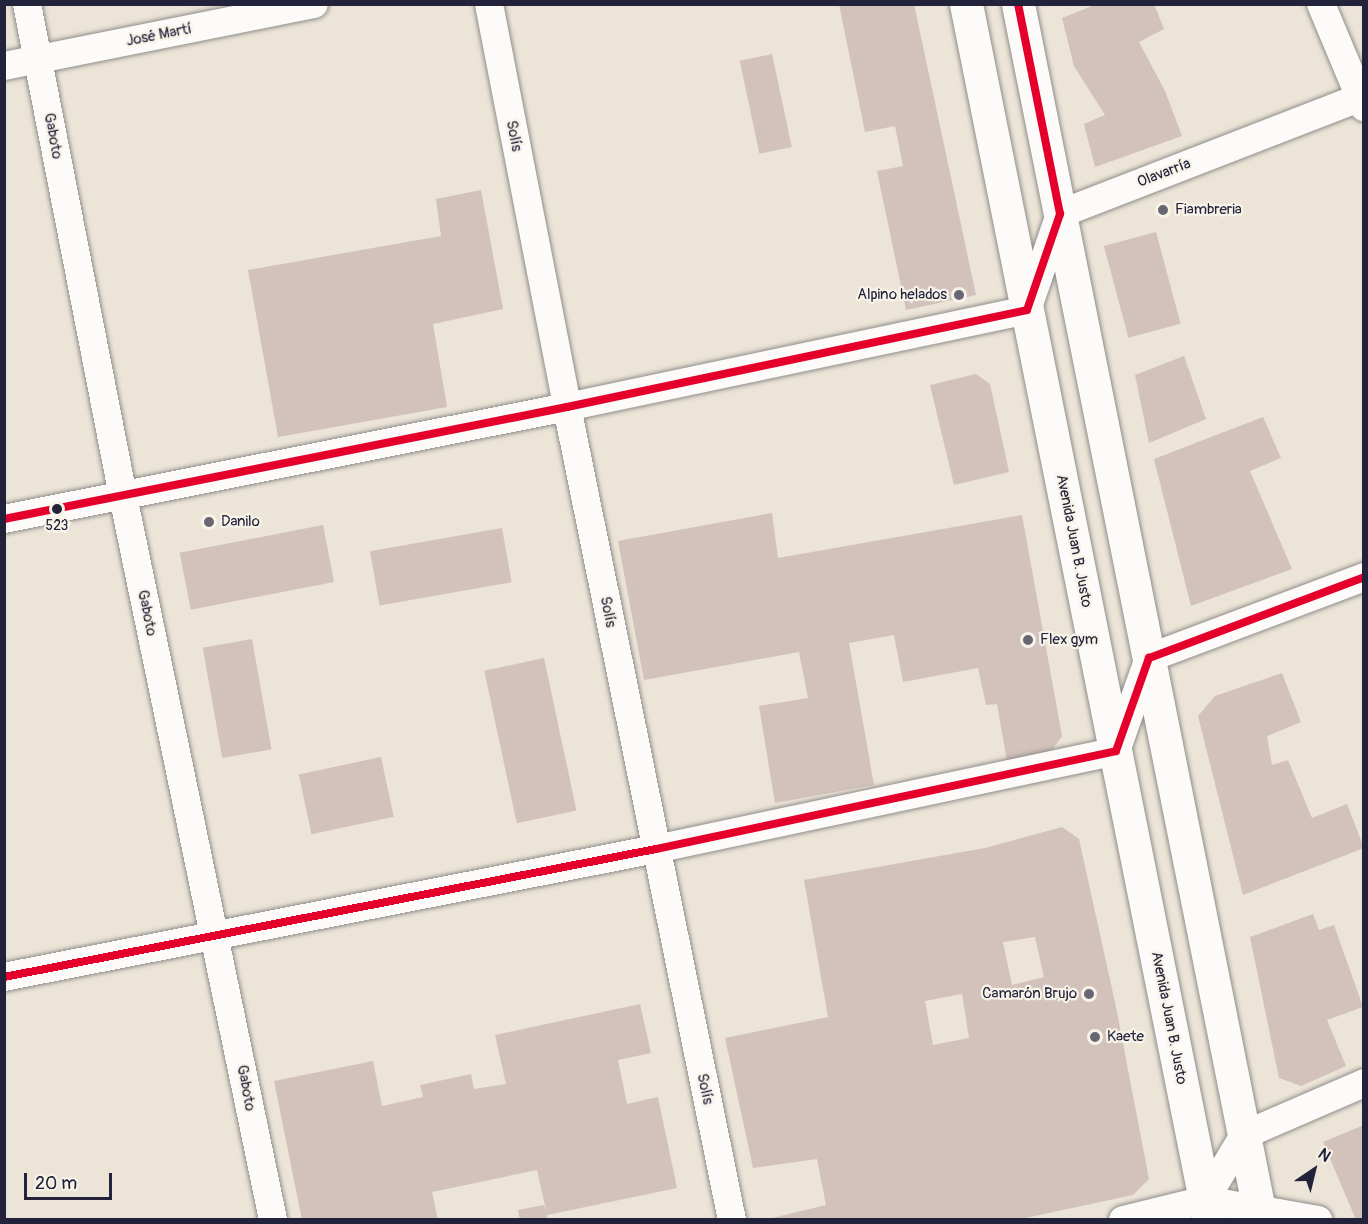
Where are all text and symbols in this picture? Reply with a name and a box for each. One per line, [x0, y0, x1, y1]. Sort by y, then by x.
street label: José Martí [125, 20, 193, 50]
street label: Gaboto [40, 111, 66, 161]
street label: Solís [502, 119, 526, 153]
street label: Olavarría [1135, 155, 1193, 191]
place label: Fiambreria [1175, 201, 1242, 219]
marker: Fiambreria [1156, 203, 1170, 217]
place label: Alpino helados [857, 286, 947, 304]
marker: Alpino helados [952, 288, 966, 302]
street label: Avenida Juan B. Justo [1052, 473, 1096, 609]
marker: 523 [51, 503, 63, 515]
place label: Danilo [221, 513, 260, 531]
marker: Danilo [202, 515, 216, 529]
place label: 523 [46, 518, 68, 534]
street label: Gaboto [133, 588, 161, 638]
street label: Solís [596, 595, 620, 629]
place label: Flex gym [1040, 631, 1098, 649]
marker: Flex gym [1021, 633, 1035, 647]
street label: Avenida Juan B. Justo [1147, 950, 1191, 1086]
place label: Camarón Brujo [982, 985, 1077, 1003]
marker: Camarón Brujo [1082, 987, 1096, 1001]
place label: Kaete [1107, 1028, 1144, 1046]
marker: Kaete [1088, 1030, 1102, 1044]
street label: Gaboto [233, 1063, 259, 1113]
street label: Solís [693, 1072, 717, 1106]
north arrow [1284, 1140, 1344, 1200]
text: N [1314, 1144, 1334, 1167]
scale bar [27, 1161, 116, 1199]
text: 20 m [35, 1172, 77, 1195]

